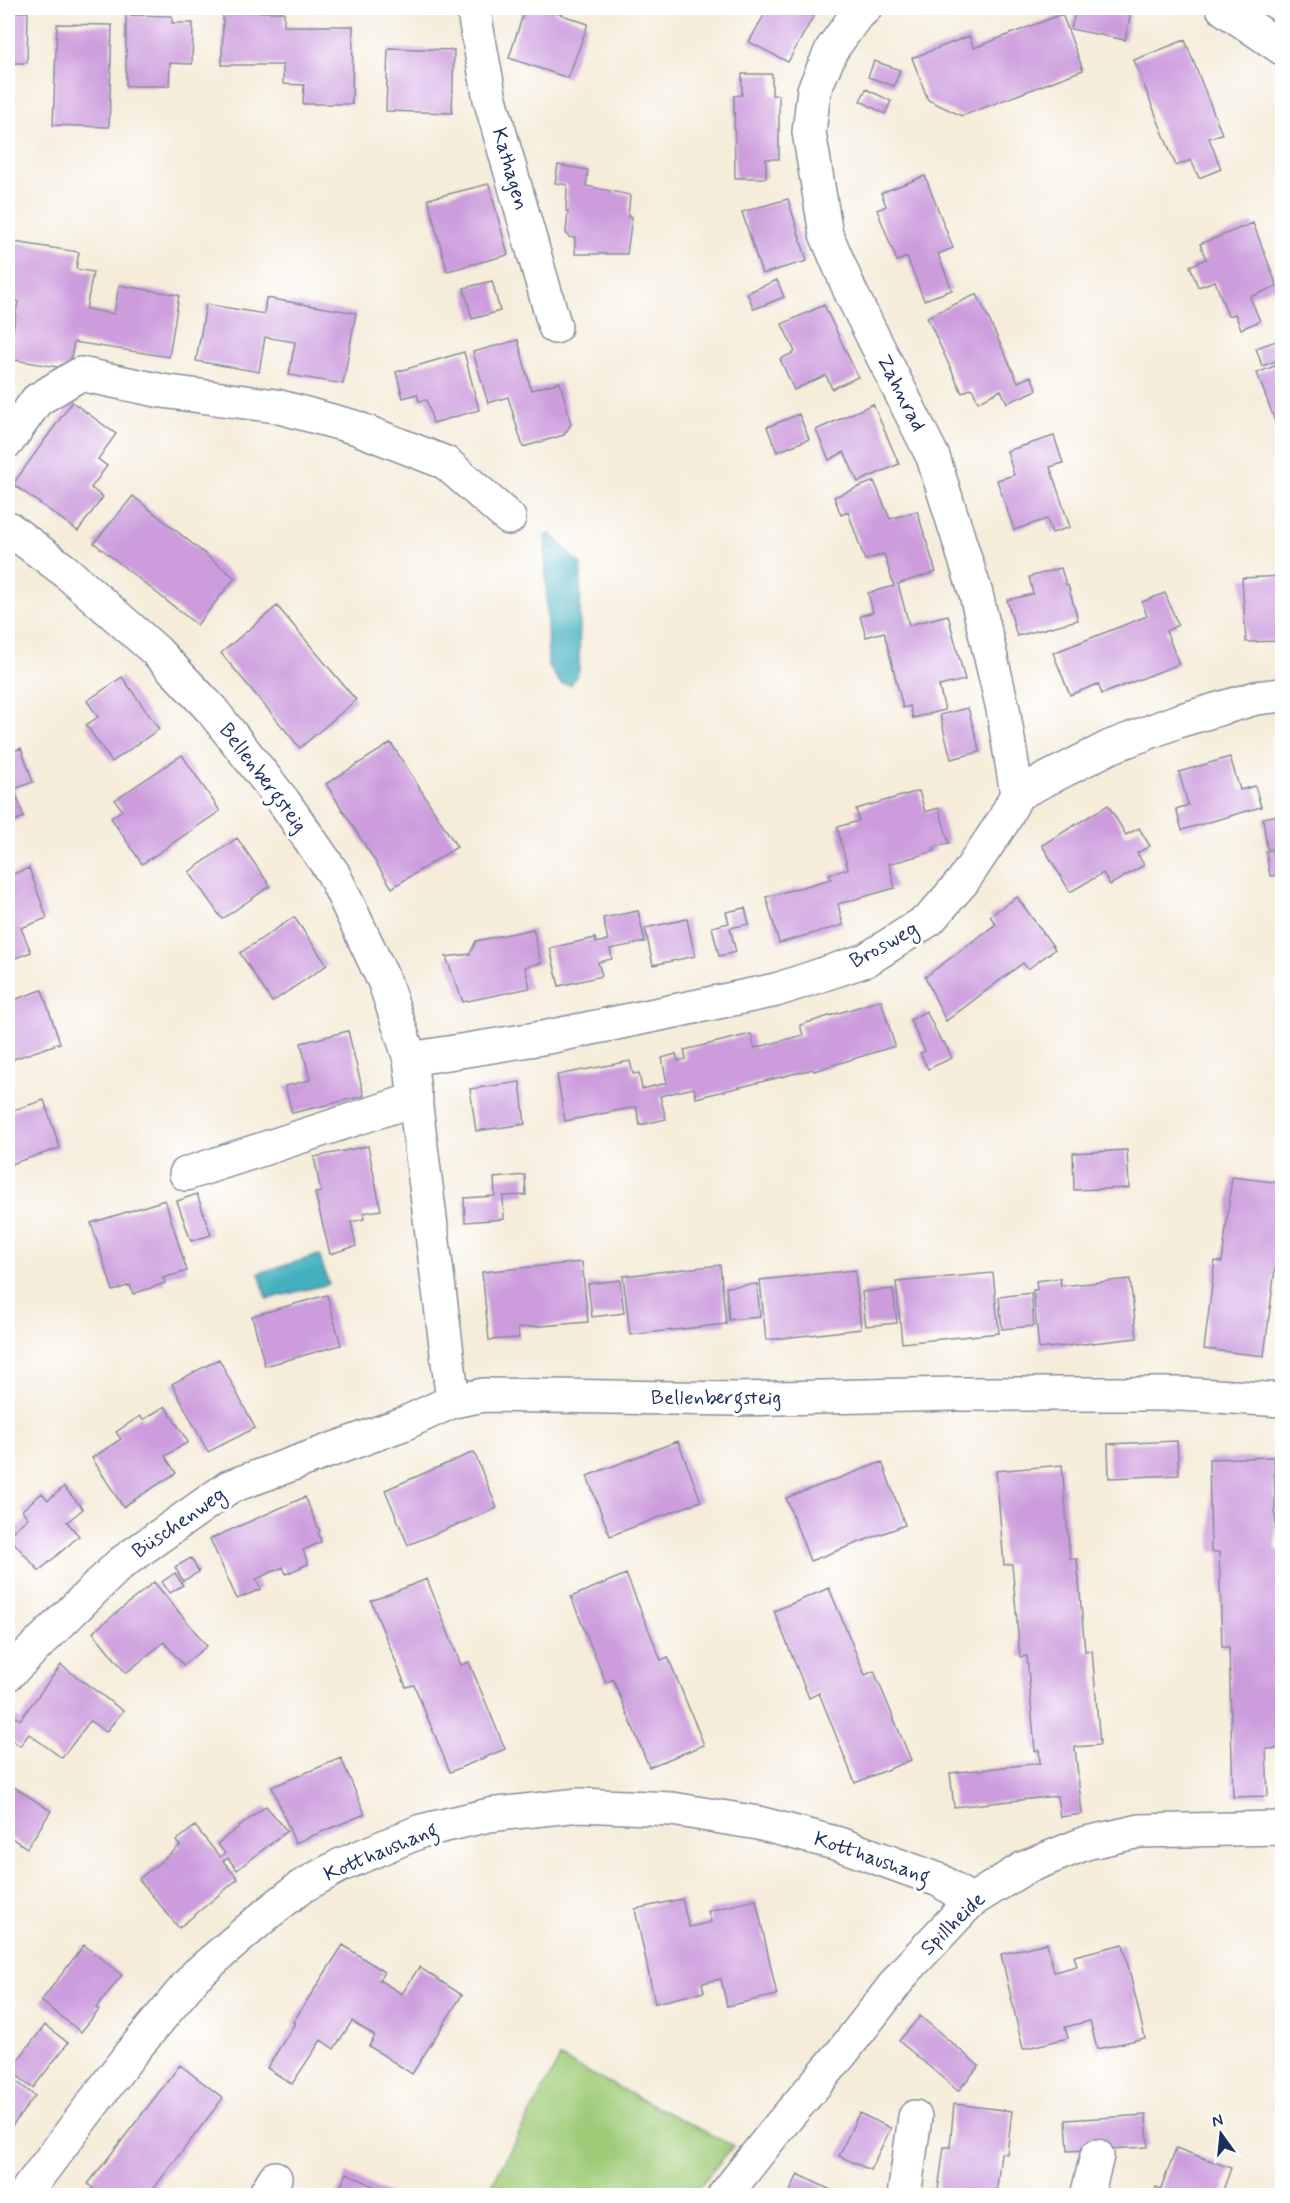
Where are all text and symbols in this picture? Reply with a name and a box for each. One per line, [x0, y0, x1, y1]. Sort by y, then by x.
street label: Kathagen [485, 125, 535, 213]
street label: Zahnrad [870, 350, 932, 436]
street label: Bellenbergsteig [211, 717, 314, 840]
street label: Brosweg [845, 915, 924, 976]
street label: Bellenbergsteig [651, 1384, 781, 1414]
street label: Büschenweg [127, 1481, 232, 1566]
street label: Kotthaushang [320, 1815, 443, 1890]
street label: Kotthaushang [810, 1825, 934, 1893]
street label: Spillheide [914, 1886, 992, 1962]
north arrow [1191, 2104, 1251, 2164]
text: N [1210, 2109, 1225, 2132]

